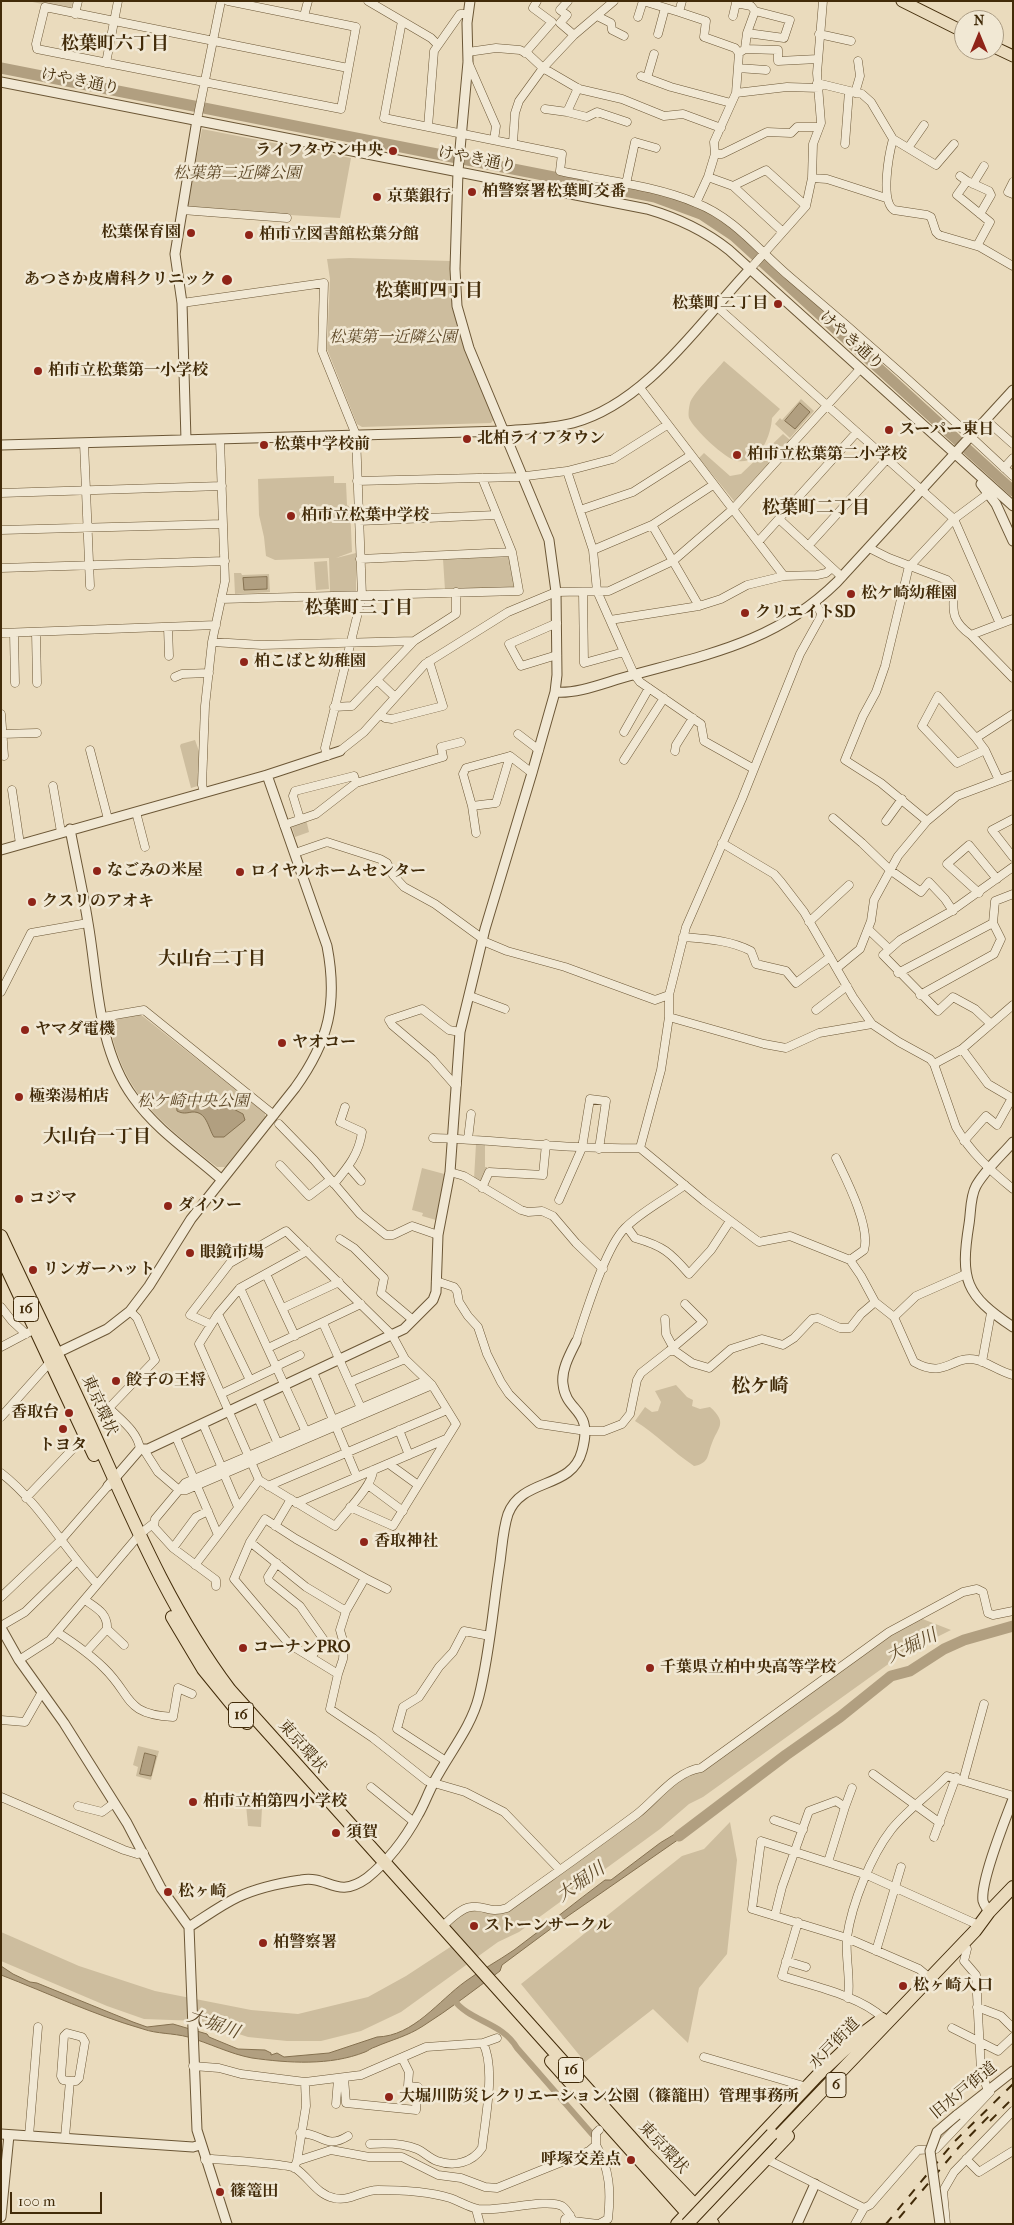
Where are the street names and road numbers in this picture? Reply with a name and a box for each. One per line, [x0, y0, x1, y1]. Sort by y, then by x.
street label: けやき通り [39, 65, 121, 99]
street label: けやき通り [436, 143, 518, 177]
street label: けやき通り [815, 307, 887, 375]
road number: 16 [14, 1296, 38, 1322]
street label: 東京環状 [77, 1373, 121, 1439]
road number: 16 [228, 1702, 254, 1728]
street label: 東京環状 [274, 1717, 330, 1777]
street label: 水戸街道 [806, 2014, 864, 2074]
road number: 16 [558, 2058, 584, 2082]
street label: 旧水戸街道 [927, 2058, 1001, 2124]
road number: 6 [826, 2072, 846, 2098]
street label: 東京環状 [634, 2118, 692, 2178]

